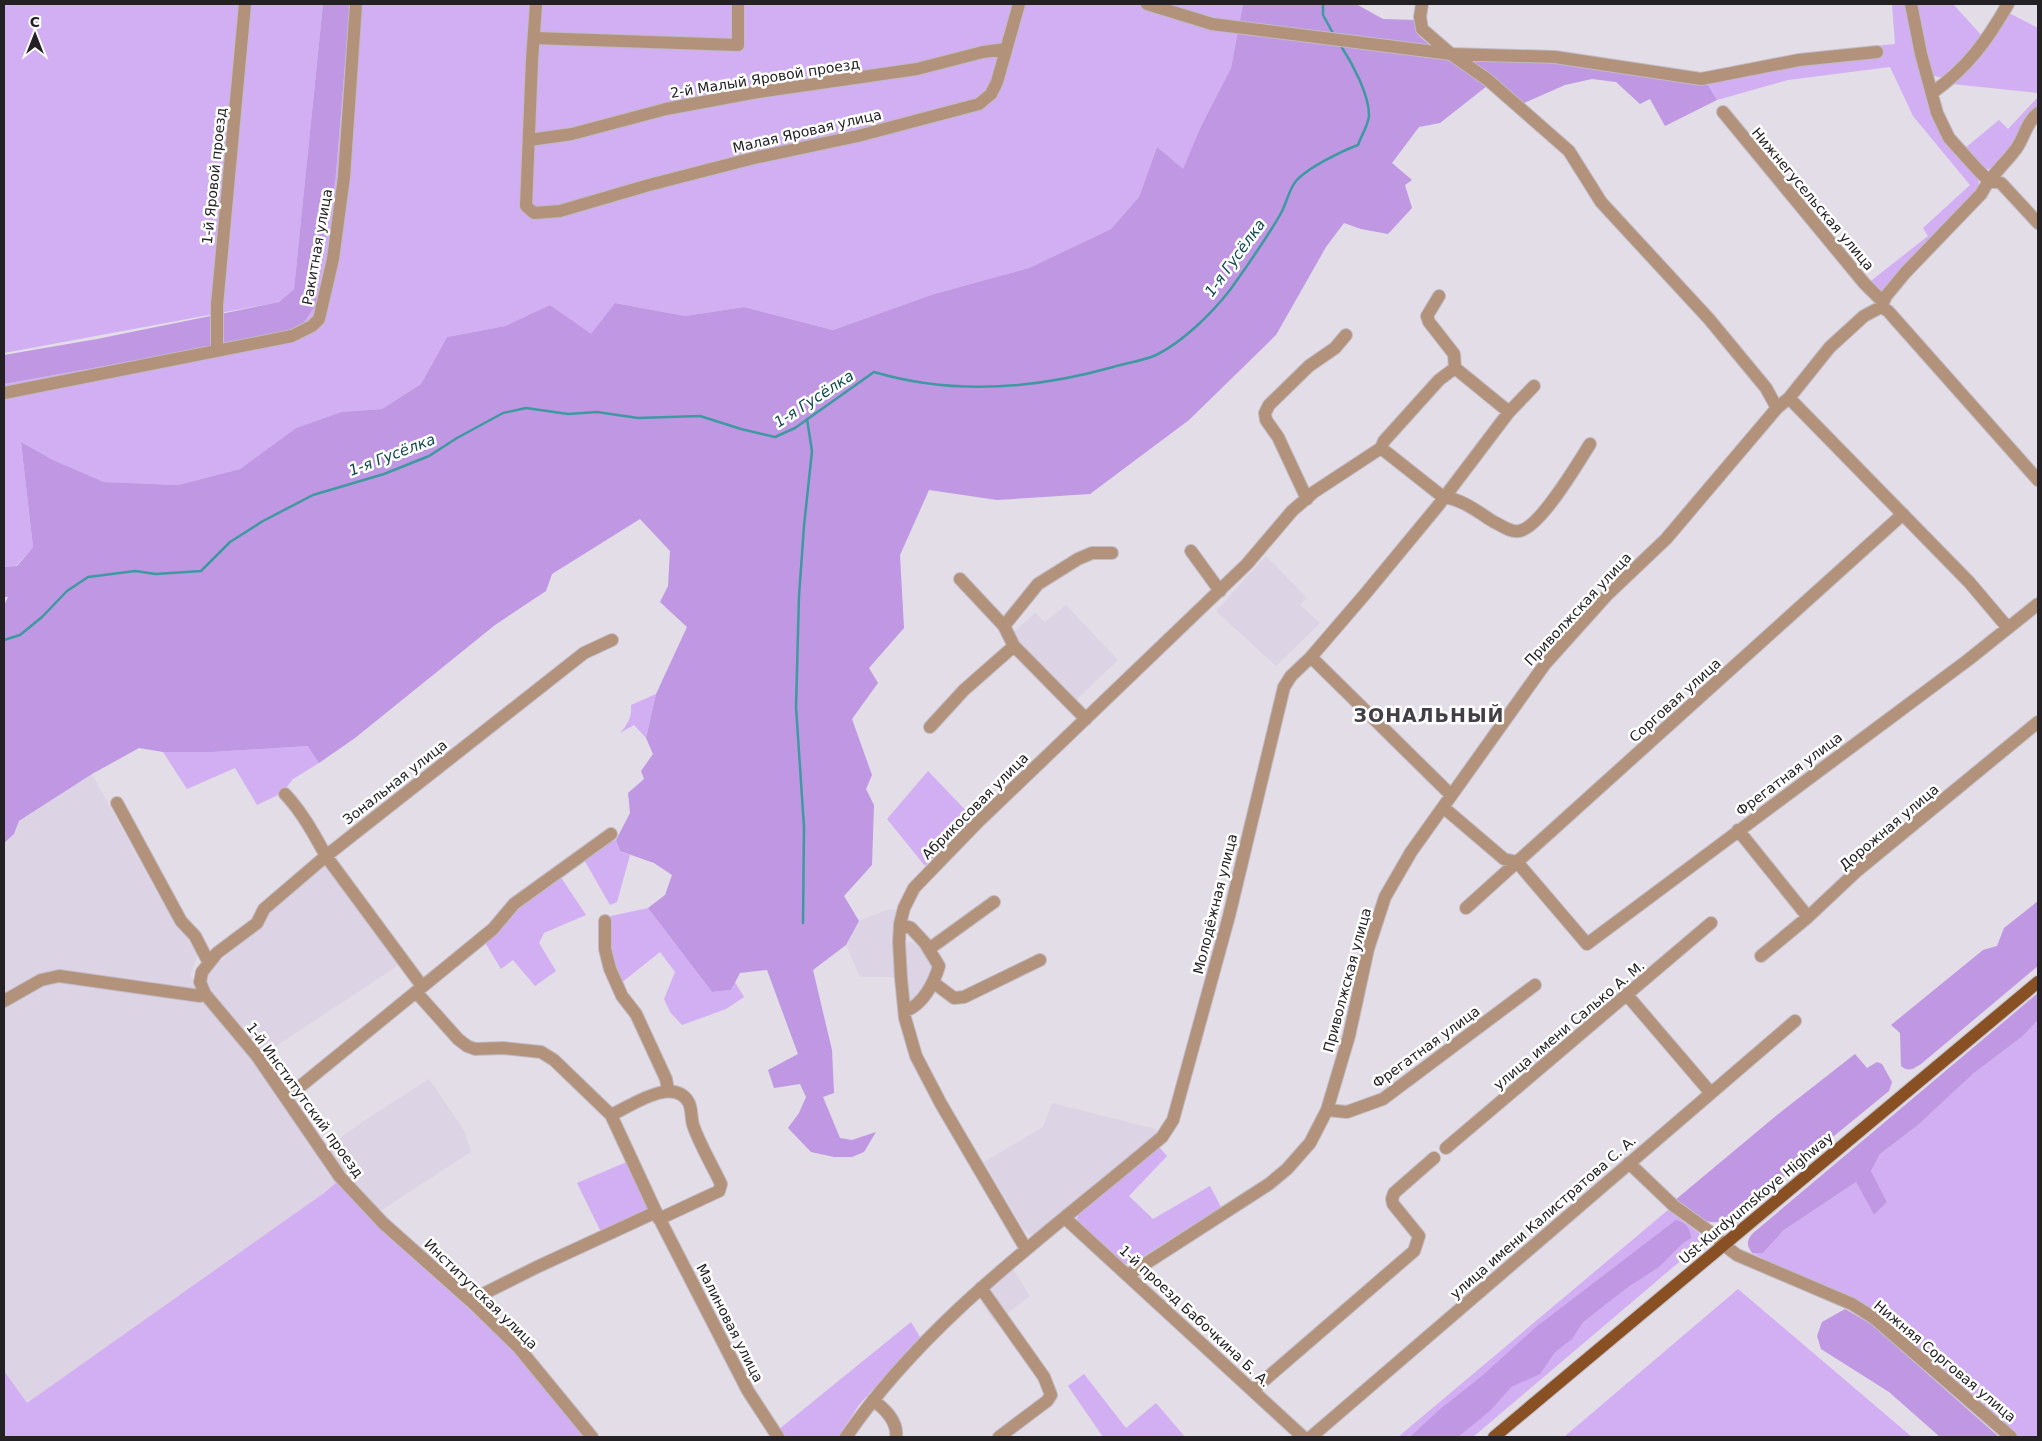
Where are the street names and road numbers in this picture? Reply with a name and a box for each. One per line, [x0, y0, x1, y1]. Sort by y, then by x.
street label: 2-й Малый Яровой проезд [669, 55, 861, 101]
street label: Малая Яровая улица [731, 106, 883, 156]
street label: 1-й Яровой проезд [199, 107, 229, 245]
street label: Нижнегусельская улица [1749, 124, 1877, 274]
street label: Ракитная улица [299, 188, 335, 306]
street label: Приволжская улица [1521, 549, 1635, 669]
street label: Сорговая улица [1626, 655, 1724, 745]
street label: Фрегатная улица [1733, 729, 1845, 819]
street label: Зональная улица [340, 736, 450, 828]
street label: Абрикосовая улица [919, 750, 1031, 862]
street label: Дорожная улица [1836, 781, 1942, 873]
street label: Молодёжная улица [1190, 832, 1240, 976]
street label: Приволжская улица [1320, 906, 1374, 1054]
street label: улица имени Салько А. М. [1490, 957, 1648, 1093]
street label: Фрегатная улица [1369, 1003, 1483, 1091]
street label: 1-й Институтский проезд [243, 1019, 367, 1181]
street label: Ust-Kurdyumskoye Highway [1676, 1129, 1836, 1267]
street label: улица имени Калистратова С. А. [1447, 1132, 1639, 1302]
street label: Институтская улица [421, 1236, 541, 1352]
street label: 1-й проезд Бабочкина Б. А. [1116, 1242, 1274, 1390]
street label: Малиновая улица [693, 1261, 767, 1385]
street label: Нижняя Сорговая улица [1871, 1297, 2019, 1425]

